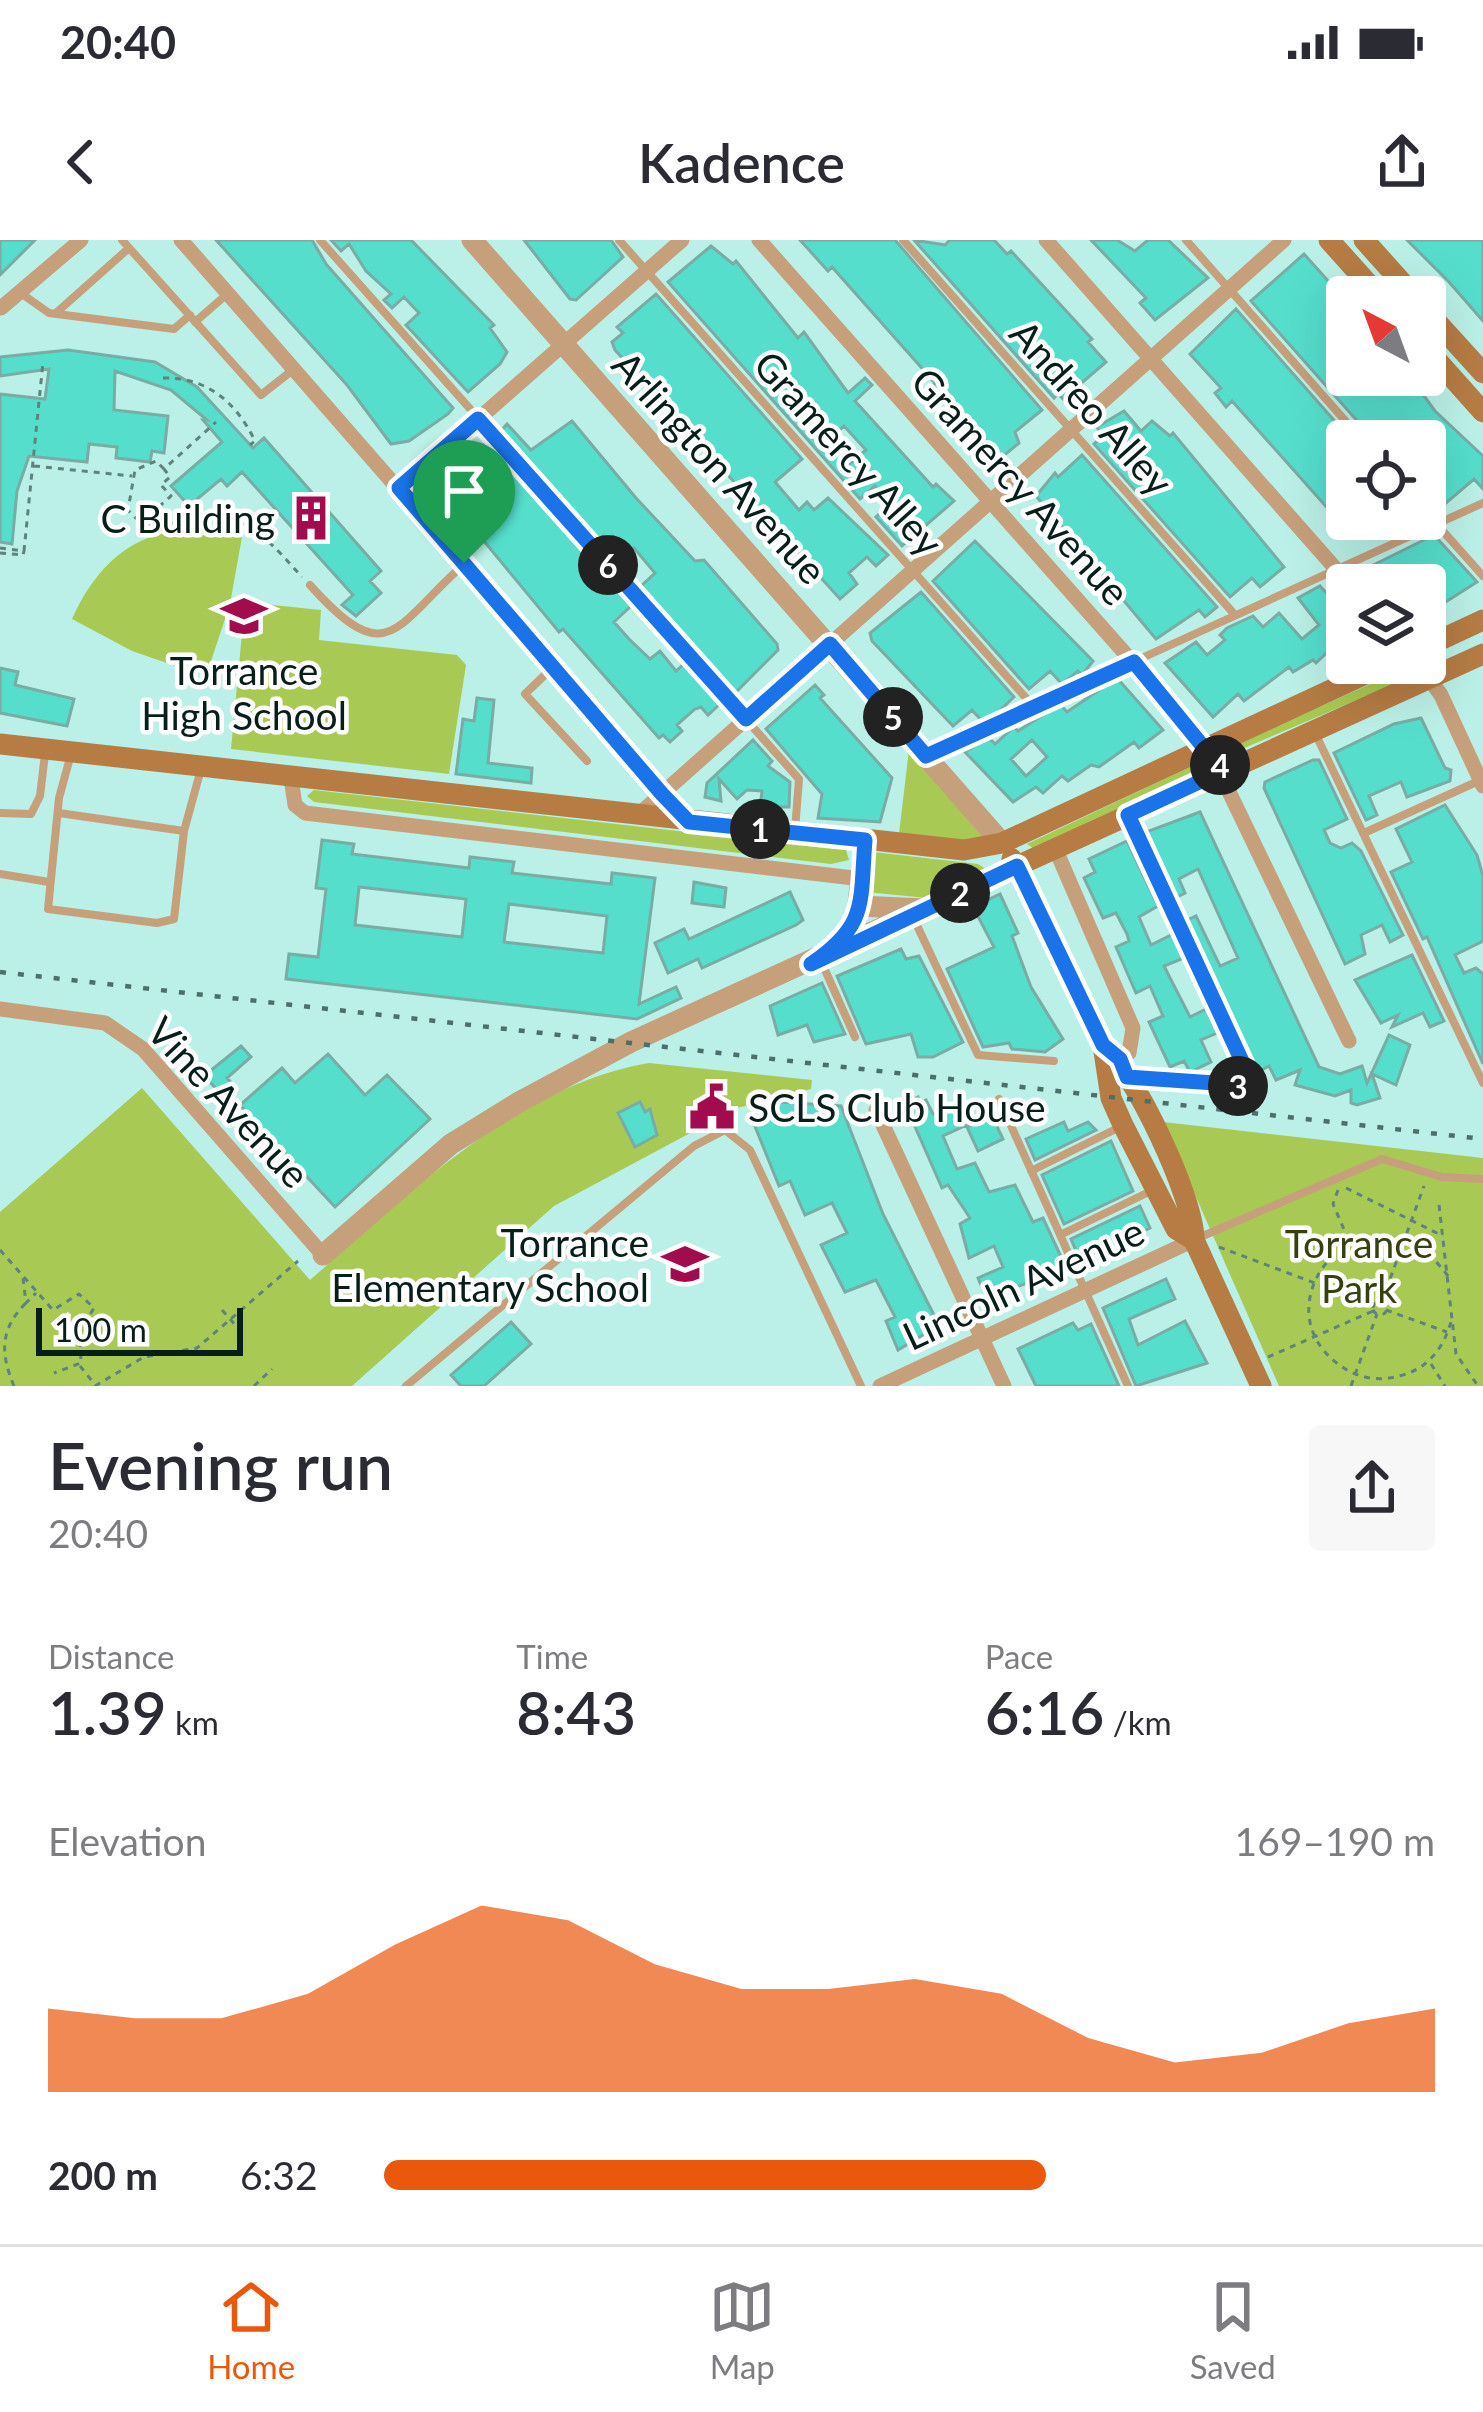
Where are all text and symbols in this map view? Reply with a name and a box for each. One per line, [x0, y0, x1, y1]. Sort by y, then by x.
text: 20:40 [60, 15, 176, 69]
icon: back [48, 129, 114, 195]
icon: share [1369, 129, 1435, 195]
text: Kadence [638, 130, 845, 195]
north arrow [1326, 276, 1446, 396]
map controls [1326, 276, 1446, 684]
street label: Andreo Alley [1001, 310, 1183, 504]
street label: Arlington Avenue [604, 341, 836, 593]
street label: Gramercy Alley [745, 341, 953, 565]
street label: Gramercy Avenue [903, 358, 1139, 614]
button: locate [1326, 420, 1446, 540]
pin [413, 440, 515, 563]
icon: arrive [431, 458, 497, 524]
building icon: C Building [286, 493, 336, 543]
place label: C Building [101, 495, 275, 541]
pin: 6 [578, 535, 638, 595]
text: 6 [598, 545, 618, 585]
button: layers [1326, 564, 1446, 684]
school or university icon: Torrance High School [219, 591, 269, 641]
place label: Torrance High School [141, 647, 347, 738]
pin: 5 [863, 687, 923, 747]
text: 5 [883, 697, 903, 737]
pin: 4 [1190, 735, 1250, 795]
text: 4 [1210, 745, 1230, 785]
pin: 1 [730, 799, 790, 859]
text: 1 [750, 809, 770, 849]
pin: 2 [930, 863, 990, 923]
text: 2 [950, 873, 970, 913]
street label: Vine Avenue [139, 1007, 319, 1197]
pin: 3 [1208, 1056, 1268, 1116]
text: 3 [1228, 1066, 1248, 1106]
public building icon: SCLS Club House [687, 1082, 737, 1132]
place label: SCLS Club House [748, 1084, 1046, 1130]
street label: Lincoln Avenue [895, 1207, 1151, 1359]
place label: Torrance Elementary School [331, 1219, 649, 1310]
park label: Torrance Park [1285, 1220, 1433, 1311]
school or university icon: Torrance Elementary School [660, 1239, 710, 1289]
scale bar [36, 1302, 243, 1355]
text: 100 m [54, 1309, 147, 1349]
text: Evening run [48, 1425, 393, 1504]
button: share [1309, 1425, 1435, 1551]
text: 20:40 [48, 1510, 148, 1556]
text: Distance [48, 1636, 175, 1676]
text: Time [516, 1636, 588, 1676]
text: Pace [985, 1636, 1053, 1676]
text: 1.39 [48, 1676, 167, 1748]
text: 8:43 [516, 1676, 636, 1748]
text: 6:16 [985, 1676, 1104, 1748]
text: km [167, 1702, 219, 1742]
text: /km [1104, 1702, 1172, 1742]
text: Elevation [48, 1818, 206, 1864]
text: 169–190 m [1235, 1818, 1435, 1864]
text: 200 m [48, 2152, 158, 2198]
text: 6:32 [240, 2152, 318, 2198]
tab: Home [207, 2274, 295, 2386]
tab: Map [709, 2274, 775, 2386]
tab: Saved [1190, 2274, 1276, 2386]

